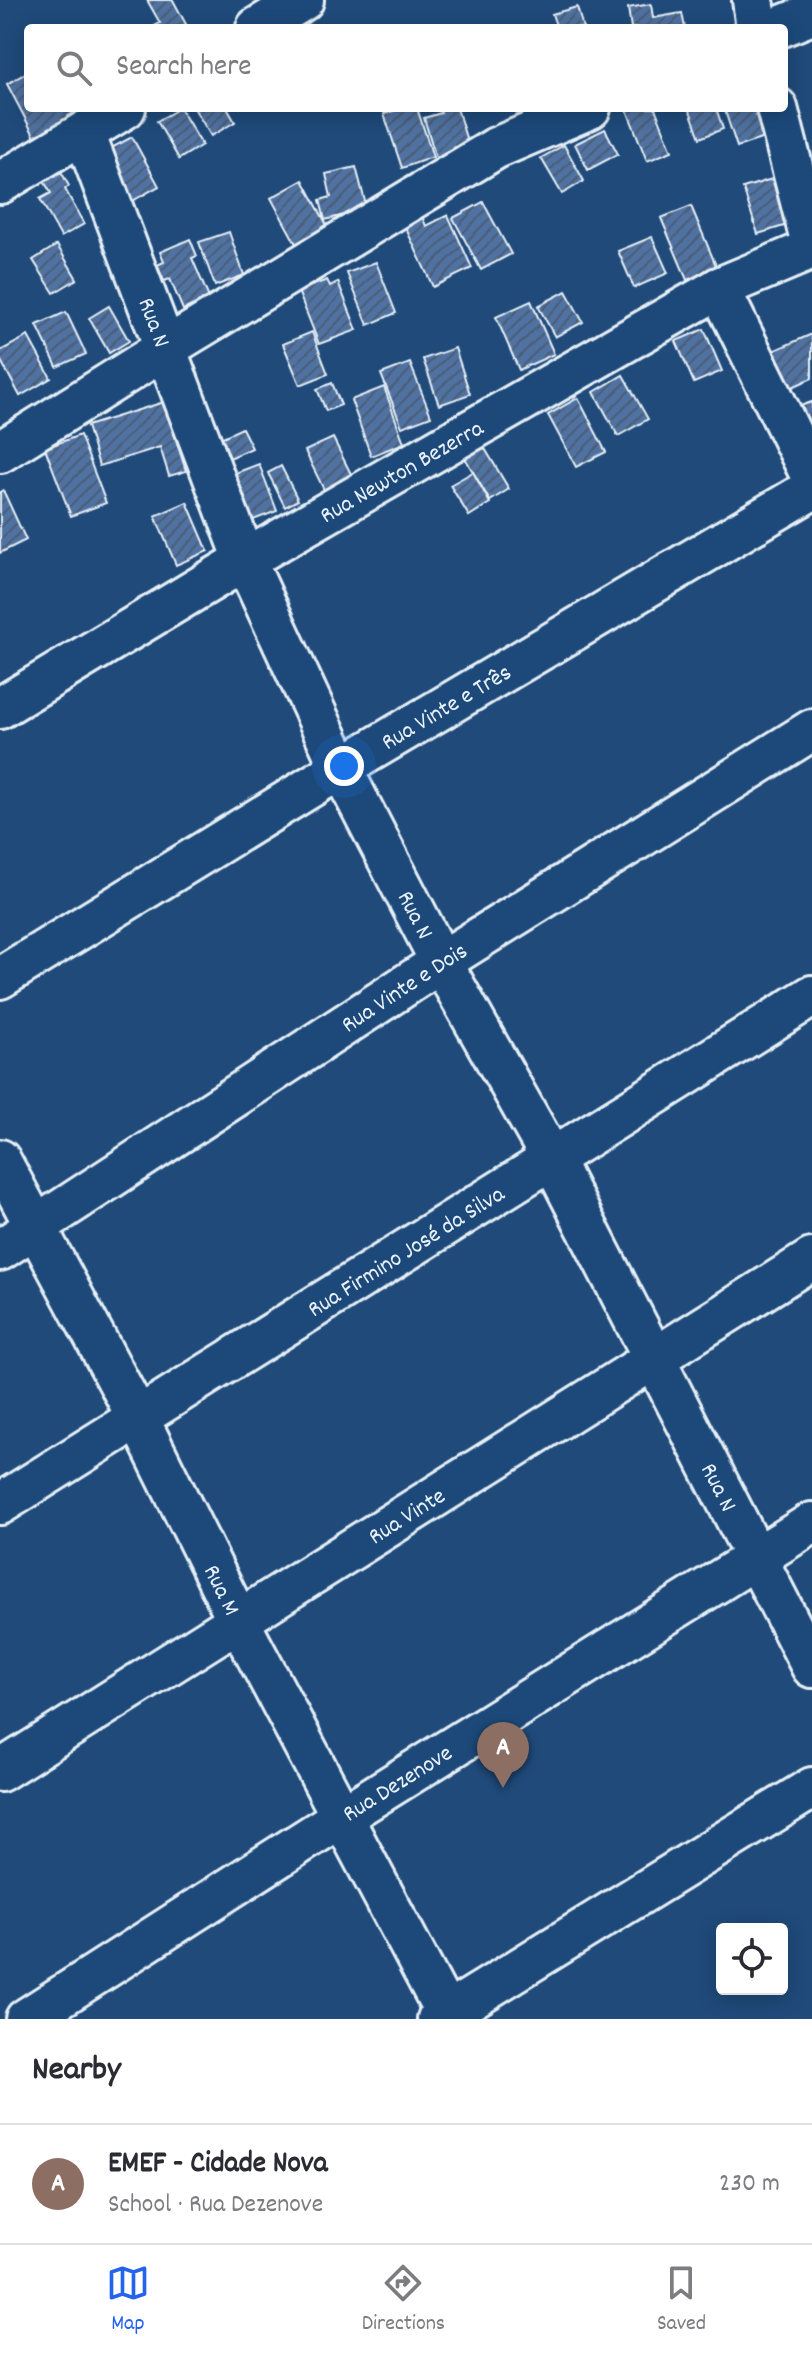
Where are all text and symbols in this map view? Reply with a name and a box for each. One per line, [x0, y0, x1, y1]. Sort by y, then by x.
search box [24, 24, 788, 112]
icon: search [52, 46, 96, 90]
text: Search here [116, 47, 252, 90]
street label: Rua N [128, 293, 177, 353]
street label: Rua Newton Bezerra [314, 412, 491, 534]
street label: Rua Vinte e Três [376, 657, 518, 760]
your location [324, 746, 364, 786]
street label: Rua N [387, 885, 440, 946]
street label: Rua Vinte e Dois [335, 936, 475, 1043]
street label: Rua Firmino José da Silva [302, 1178, 512, 1327]
street label: Rua N [690, 1458, 744, 1518]
street label: Rua Vinte [362, 1480, 453, 1555]
street label: Rua M [193, 1560, 247, 1622]
pin: A [477, 1722, 529, 1788]
street label: Rua Dezenove [337, 1737, 460, 1832]
map controls [716, 1923, 788, 1995]
button: locate [716, 1923, 788, 1995]
text: Nearby [32, 2047, 121, 2096]
text: EMEF - Cidade Nova [108, 2144, 328, 2187]
text: A [51, 2166, 65, 2203]
text: 230 m [719, 2166, 780, 2203]
text: School · Rua Dezenove [108, 2187, 323, 2224]
tab: Map [106, 2261, 150, 2340]
tab: Directions [362, 2261, 445, 2340]
tab: Saved [657, 2261, 706, 2340]

